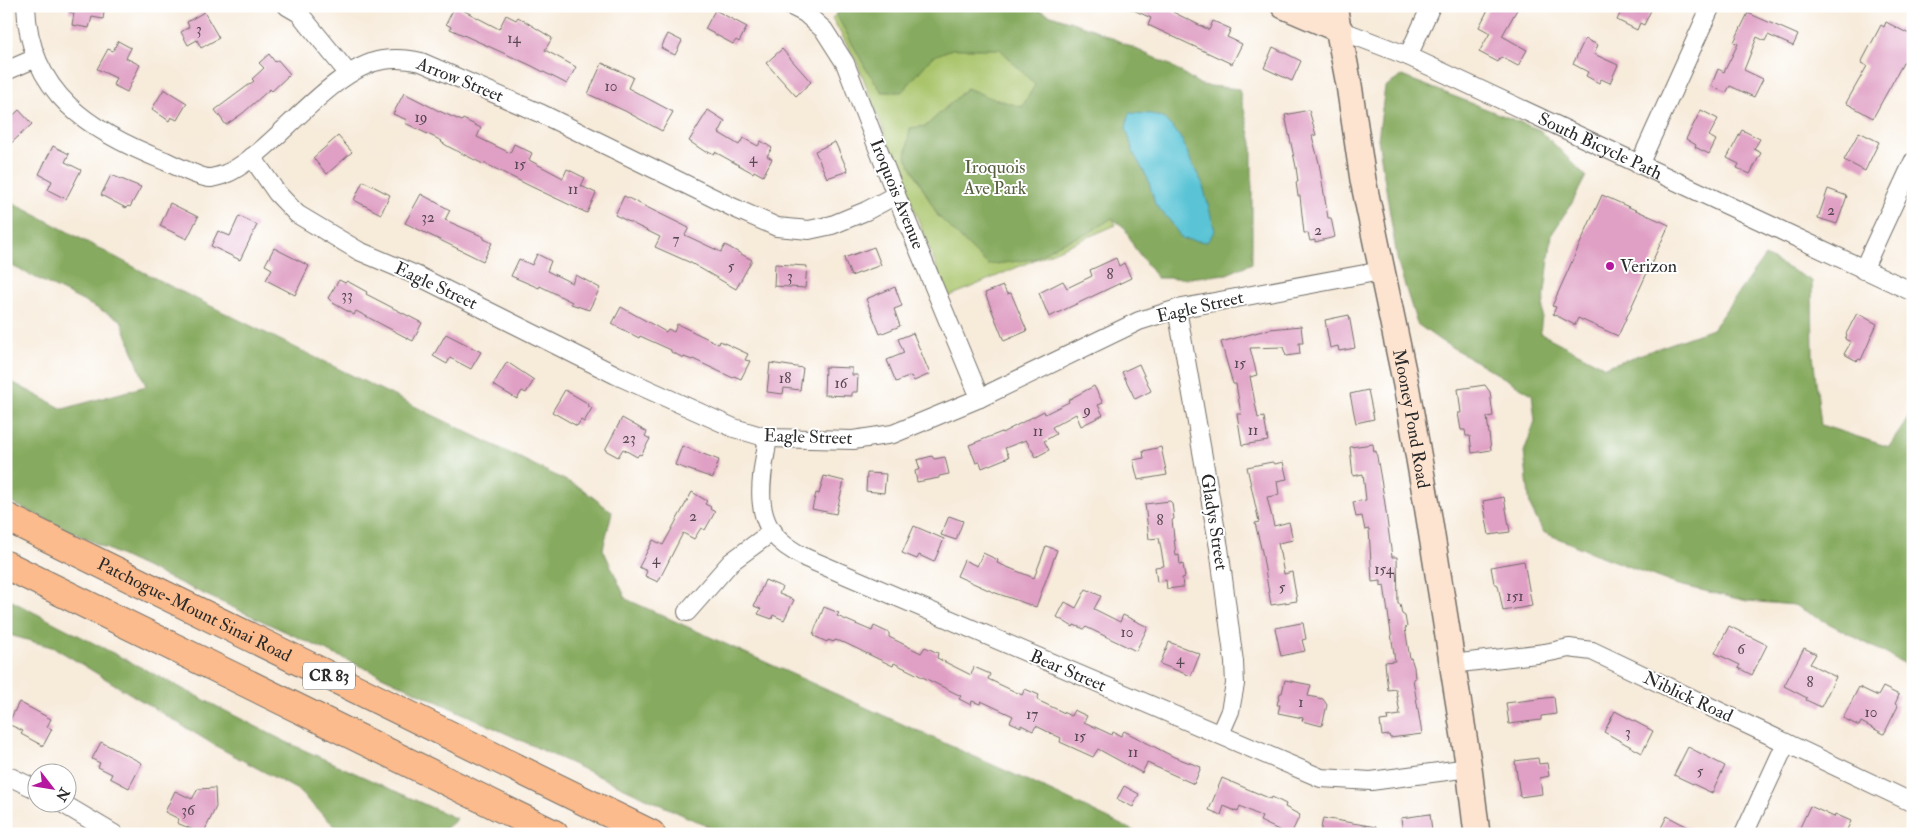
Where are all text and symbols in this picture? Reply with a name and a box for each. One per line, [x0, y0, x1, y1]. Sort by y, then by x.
house number: 3 [196, 20, 202, 39]
house number: 14 [507, 29, 522, 48]
street label: Arrow Street [412, 52, 507, 108]
house number: 10 [605, 77, 617, 96]
street label: South Bicycle Path [1534, 107, 1667, 185]
house number: 19 [415, 108, 427, 127]
street label: Iroquois Avenue [864, 136, 930, 253]
house number: 4 [749, 149, 758, 168]
house number: 15 [514, 155, 526, 174]
park label: Iroquois Ave Park [963, 156, 1027, 200]
house number: 11 [568, 180, 578, 199]
house number: 2 [1827, 201, 1835, 220]
house number: 32 [421, 208, 435, 227]
house number: 2 [1314, 221, 1322, 240]
house number: 7 [673, 230, 680, 249]
place label: Verizon [1620, 255, 1677, 278]
street label: Eagle Street [391, 257, 481, 315]
house number: 5 [728, 257, 735, 276]
marker: Verizon [1604, 260, 1616, 272]
house number: 8 [1106, 265, 1114, 284]
house number: 3 [787, 267, 793, 286]
house number: 33 [341, 286, 353, 305]
street label: Eagle Street [1154, 286, 1246, 328]
street label: Mooney Pond Road [1387, 347, 1435, 490]
house number: 15 [1234, 354, 1246, 373]
house number: 18 [779, 369, 791, 388]
house number: 16 [835, 374, 849, 393]
house number: 9 [1082, 401, 1091, 420]
house number: 11 [1248, 421, 1258, 440]
house number: 11 [1033, 422, 1043, 441]
street label: Eagle Street [763, 424, 853, 450]
house number: 23 [622, 429, 636, 448]
street label: Gladys Street [1195, 472, 1233, 572]
house number: 2 [689, 507, 697, 526]
house number: 8 [1156, 511, 1164, 530]
house number: 4 [652, 550, 661, 569]
street label: Patchogue-Mount Sinai Road [93, 552, 296, 667]
house number: 154 [1374, 560, 1395, 579]
house number: 5 [1279, 578, 1286, 597]
house number: 151 [1506, 587, 1524, 606]
house number: 10 [1121, 623, 1133, 642]
house number: 6 [1737, 640, 1746, 659]
street label: Bear Street [1026, 645, 1110, 697]
house number: 4 [1176, 650, 1185, 669]
road number: CR 83 [303, 662, 355, 689]
street label: Niblick Road [1640, 666, 1737, 728]
house number: 8 [1806, 673, 1814, 692]
house number: 1 [1298, 693, 1304, 712]
house number: 10 [1865, 703, 1877, 722]
house number: 17 [1026, 705, 1038, 724]
house number: 3 [1625, 723, 1631, 742]
house number: 15 [1074, 727, 1086, 746]
house number: 11 [1128, 743, 1138, 762]
north arrow [28, 762, 78, 812]
house number: 5 [1697, 762, 1704, 781]
text: N [52, 784, 74, 805]
house number: 36 [181, 801, 196, 820]

